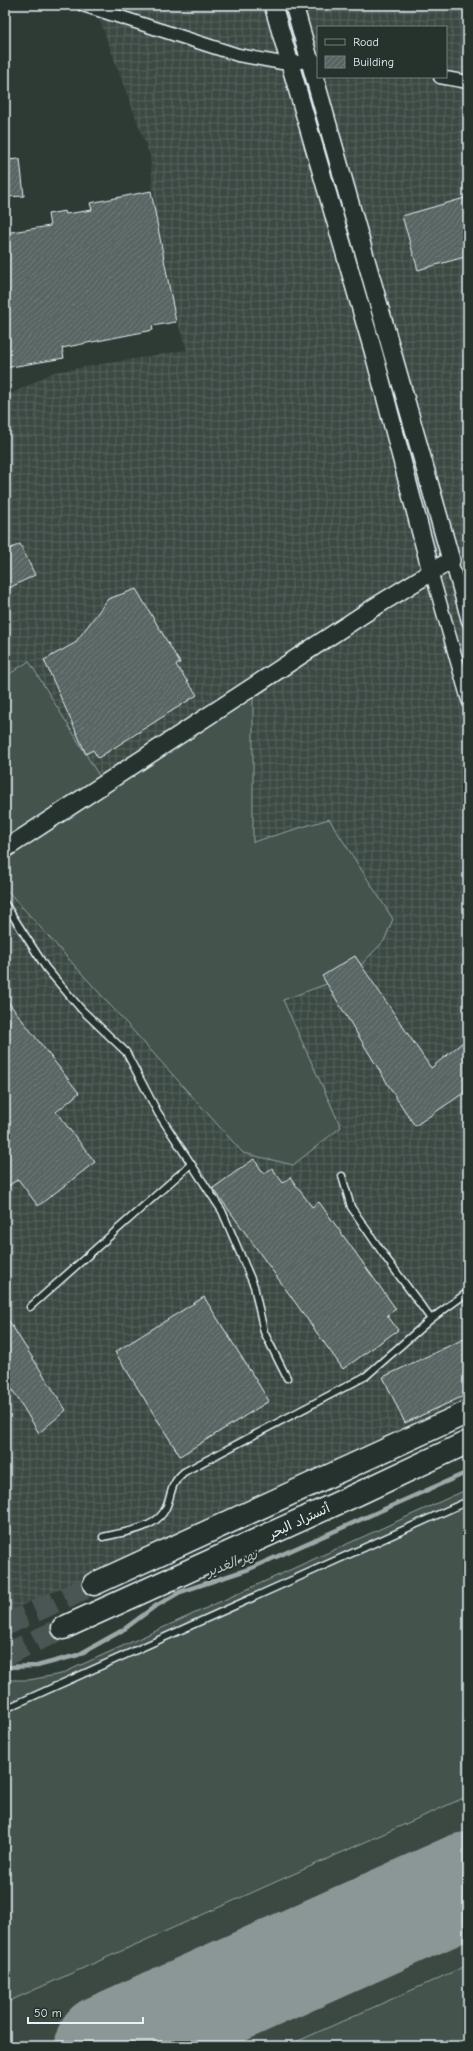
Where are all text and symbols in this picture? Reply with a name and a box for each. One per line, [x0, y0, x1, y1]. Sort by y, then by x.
legend [317, 26, 447, 78]
text: Road [353, 35, 379, 49]
text: Building [353, 55, 394, 69]
street label: أتستراد البحر [265, 1500, 333, 1543]
water label: نهر الغدير [202, 1545, 262, 1581]
scale bar [28, 1999, 143, 2025]
text: 50 m [34, 2006, 62, 2020]

